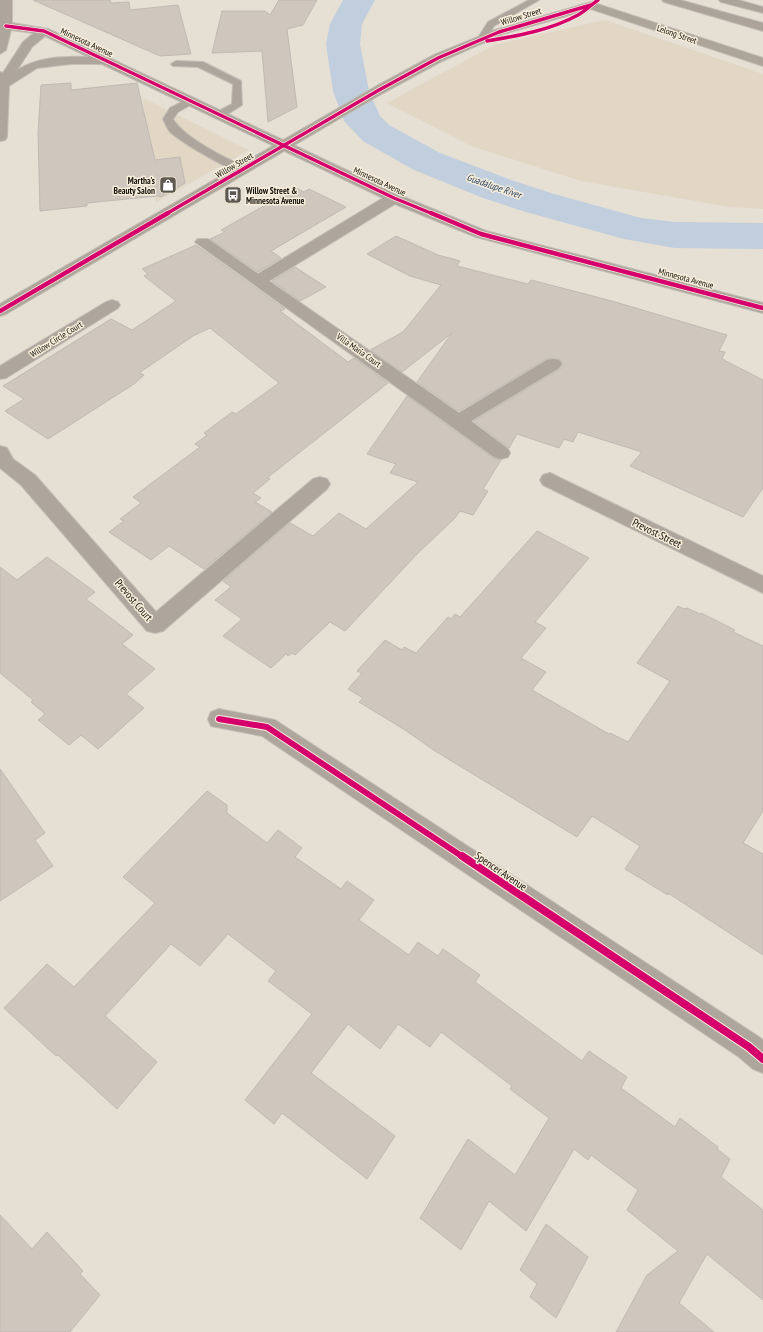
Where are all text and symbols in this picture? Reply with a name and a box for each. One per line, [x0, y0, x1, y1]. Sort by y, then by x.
street label: Willow Street [499, 4, 543, 27]
street label: Lelong Street [656, 22, 699, 46]
street label: Minnesota Avenue [59, 25, 115, 59]
street label: Willow Street [213, 150, 255, 180]
street label: Minnesota Avenue [352, 164, 408, 198]
water label: Guadalupe River [465, 171, 524, 202]
place label: Martha's Beauty Salon [114, 175, 155, 196]
shop icon: Martha's Beauty Salon [158, 175, 178, 195]
bus stop icon: Willow Street & Minnesota Avenue [223, 185, 243, 205]
place label: Willow Street & Minnesota Avenue [245, 185, 304, 206]
street label: Minnesota Avenue [657, 265, 715, 291]
street label: Willow Circle Court [28, 318, 85, 359]
street label: Villa Maria Court [334, 330, 384, 370]
street label: Prevost Street [630, 515, 684, 551]
street label: Prevost Court [112, 576, 156, 624]
street label: Spencer Avenue [472, 848, 530, 894]

